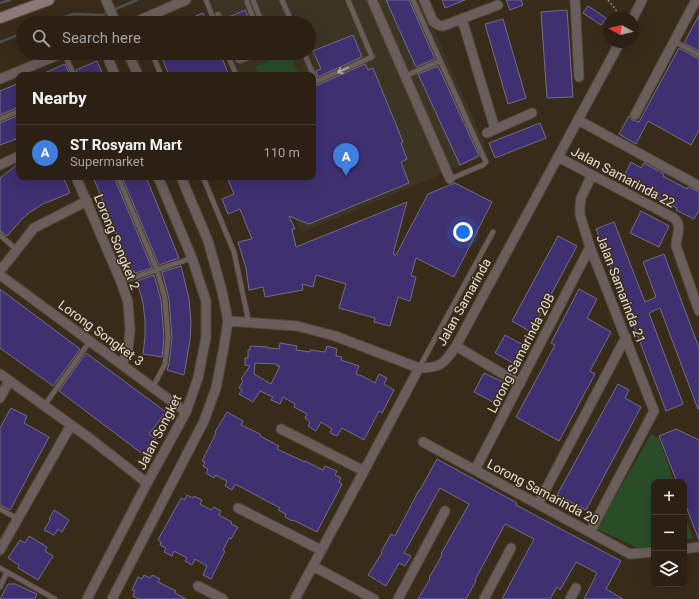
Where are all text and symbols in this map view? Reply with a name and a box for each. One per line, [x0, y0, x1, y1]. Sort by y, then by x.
north arrow [603, 12, 639, 48]
search box [16, 16, 316, 60]
icon: search [30, 27, 52, 49]
text: Search here [62, 29, 141, 47]
one-way arrow [337, 67, 349, 74]
text: Nearby [32, 88, 87, 108]
text: ST Rosyam Mart [70, 136, 182, 154]
pin: A [333, 143, 359, 176]
street label: Jalan Samarinda 22 [569, 143, 677, 211]
text: A [41, 145, 49, 160]
text: 110 m [263, 145, 300, 160]
text: Supermarket [70, 154, 144, 169]
street label: Lorong Songket 2 [91, 192, 143, 292]
your location [453, 222, 473, 242]
street label: Jalan Samarinda 21 [593, 233, 649, 345]
street label: Jalan Samarinda [434, 256, 494, 348]
street label: Lorong Samarinda 20B [484, 291, 558, 415]
street label: Lorong Songket 3 [56, 297, 146, 369]
street label: Jalan Songket [134, 392, 184, 472]
street label: Lorong Samarinda 20 [485, 456, 601, 528]
map controls [651, 479, 687, 587]
button: + [651, 479, 687, 515]
button: − [651, 515, 687, 551]
button: layers [651, 551, 687, 587]

